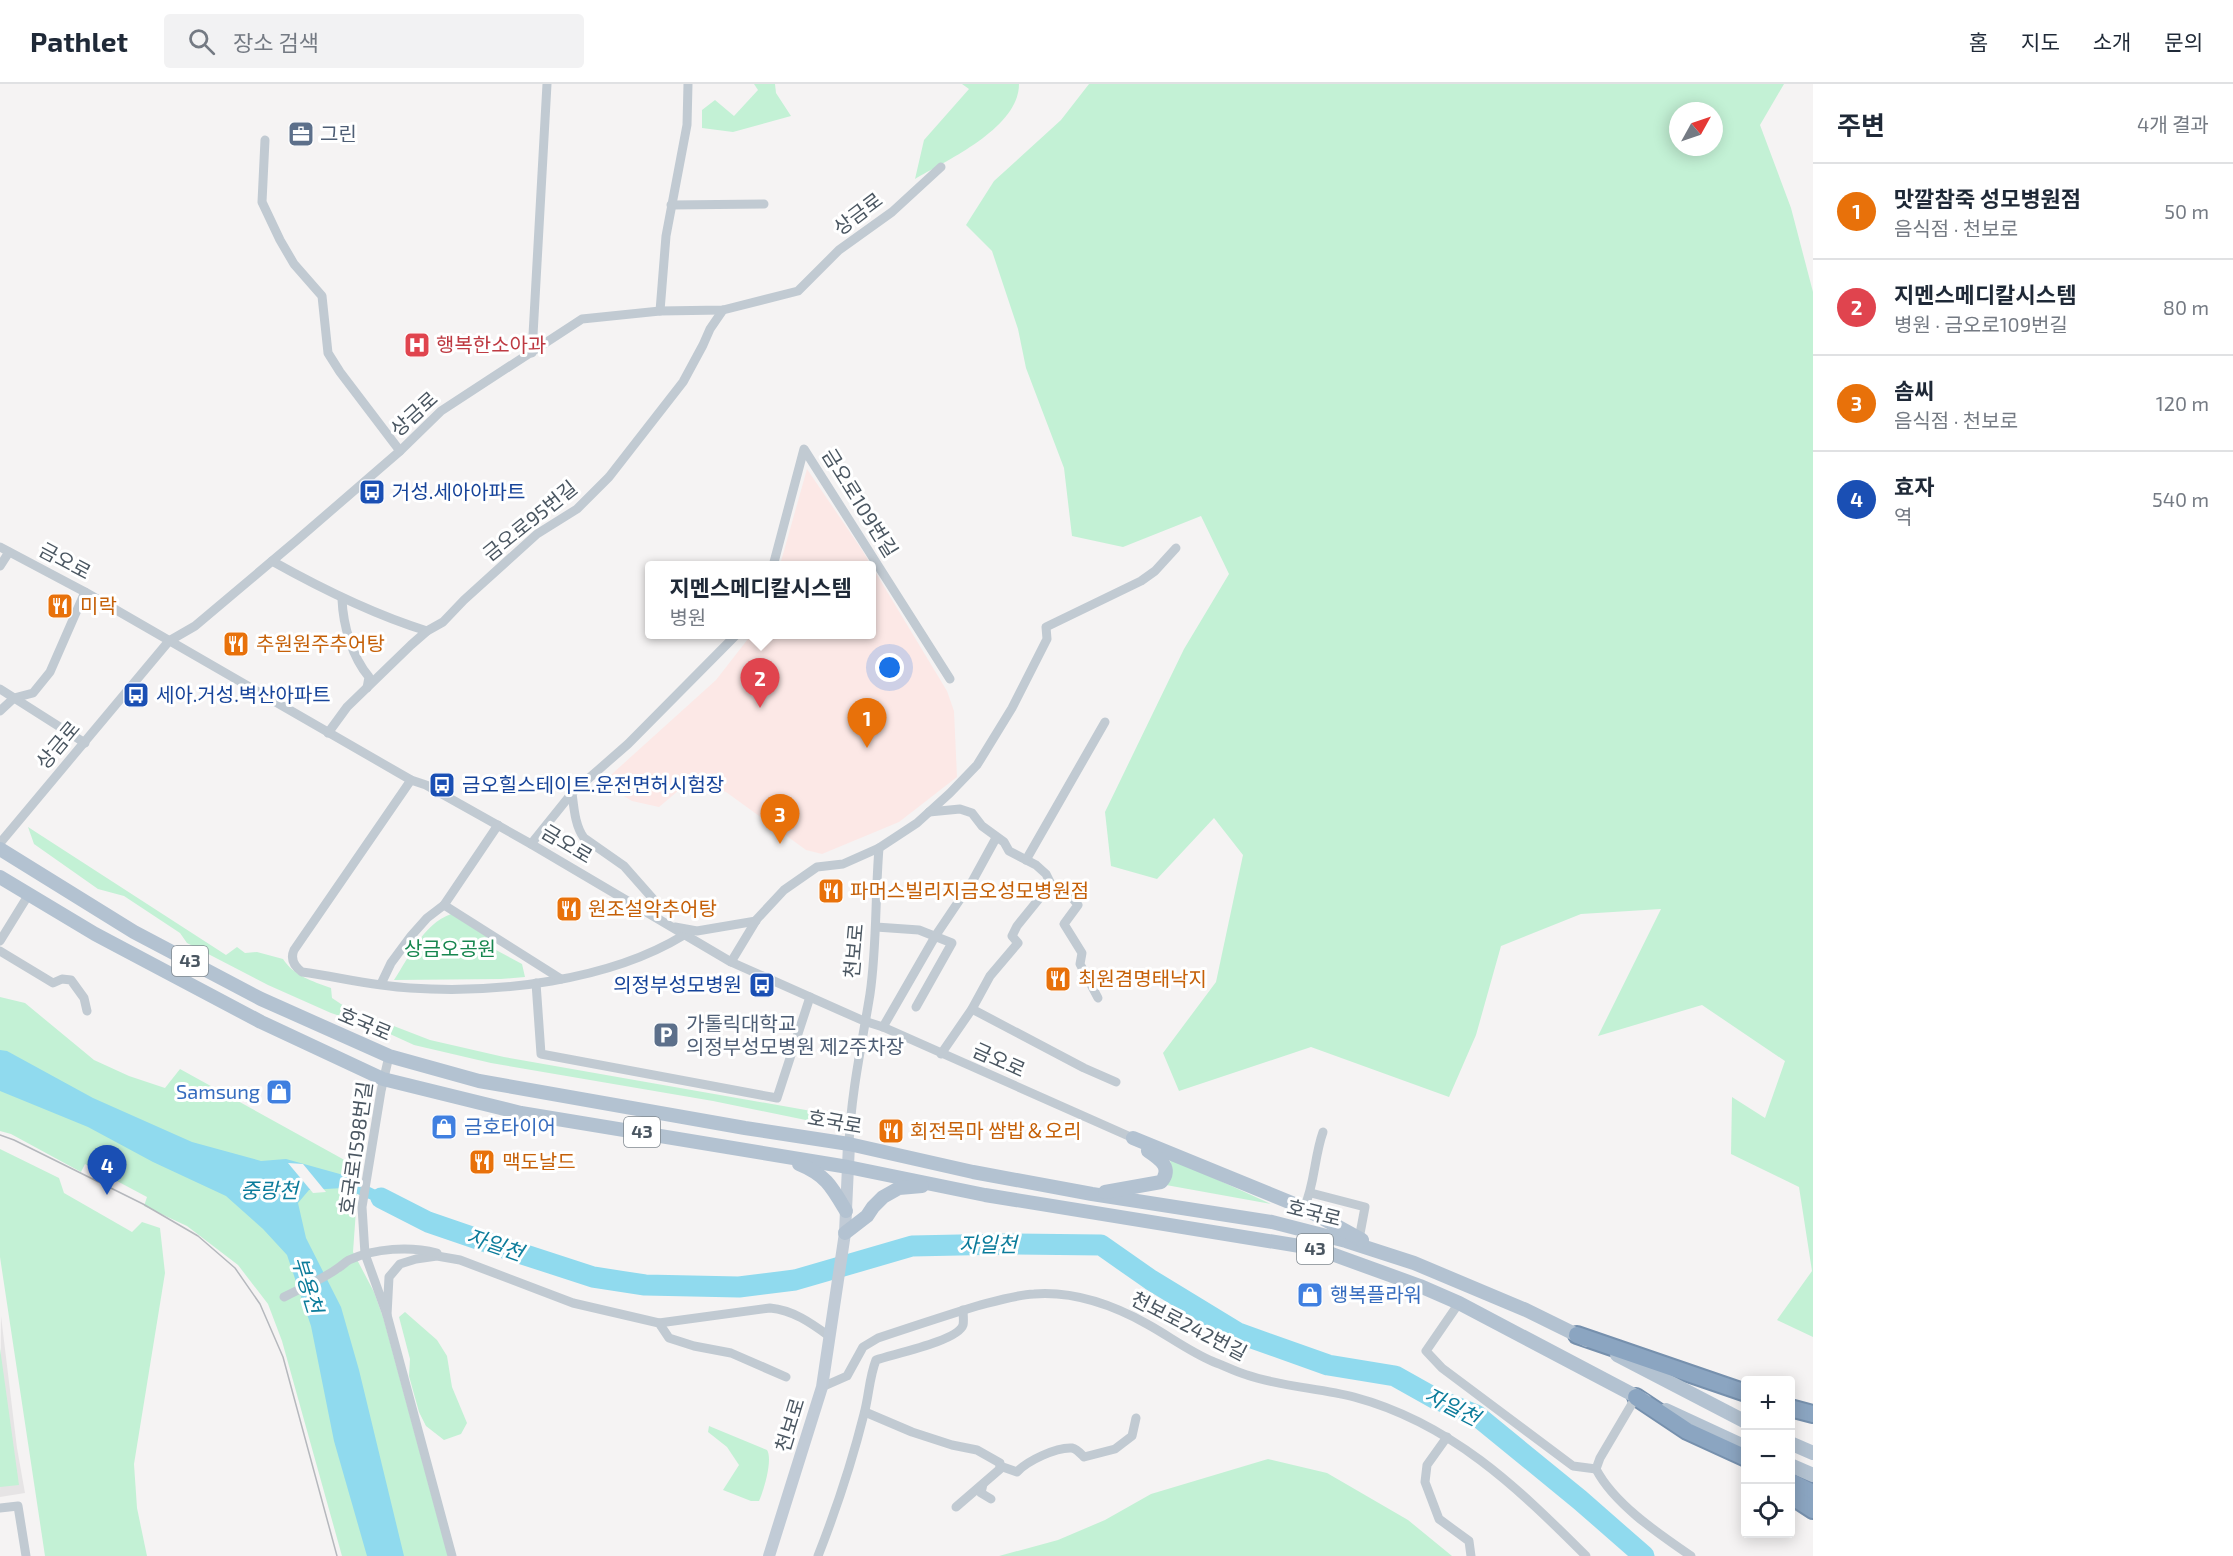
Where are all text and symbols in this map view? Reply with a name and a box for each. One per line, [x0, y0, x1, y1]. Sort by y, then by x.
search box [164, 14, 584, 68]
text: Pathlet [30, 24, 128, 58]
icon: search [185, 25, 218, 58]
text: 장소 검색 [233, 29, 319, 55]
text: 홈 [1969, 29, 1988, 54]
text: 지도 [2021, 29, 2060, 54]
text: 소개 [2093, 29, 2131, 54]
text: 문의 [2164, 29, 2203, 54]
north arrow [1669, 102, 1723, 156]
text: 주변 [1837, 109, 1885, 140]
text: 4개 결과 [2137, 112, 2209, 136]
office icon: 그린 [286, 119, 316, 149]
place label: 그린 [320, 121, 357, 145]
text: 맛깔참죽 성모병원점 [1894, 185, 2081, 211]
street label: 상금로 [828, 187, 887, 239]
text: 1 [1852, 199, 1861, 223]
text: 50 m [2164, 199, 2209, 223]
text: 음식점 · 천보로 [1894, 216, 2018, 240]
text: 지멘스메디칼시스템 [1894, 281, 2076, 307]
text: 2 [1851, 295, 1862, 319]
text: 80 m [2163, 295, 2209, 319]
text: 병원 · 금오로109번길 [1894, 312, 2068, 336]
hospital icon: 행복한소아과 [402, 330, 432, 360]
place label: 행복한소아과 [436, 332, 546, 356]
text: 솜씨 [1894, 377, 1934, 403]
street label: 상금로 [385, 386, 442, 441]
text: 3 [1851, 391, 1862, 415]
text: 120 m [2156, 391, 2209, 415]
text: 음식점 · 천보로 [1894, 408, 2018, 432]
street label: 금오로109번길 [818, 444, 904, 561]
text: 효자 [1894, 473, 1934, 499]
street label: 금오로95번길 [477, 475, 581, 565]
bus stop icon: 거성.세아아파트 [357, 477, 387, 507]
place label: 거성.세아아파트 [392, 479, 525, 503]
text: 4 [1850, 487, 1863, 511]
text: 540 m [2152, 487, 2209, 511]
text: 역 [1894, 504, 1912, 528]
street label: 금오로 [35, 537, 95, 584]
popup [645, 561, 876, 639]
text: 지멘스메디칼시스템 [669, 574, 852, 600]
restaurant icon: 미락 [45, 591, 75, 621]
place label: 미락 [80, 593, 117, 617]
text: 병원 [669, 605, 706, 629]
restaurant icon: 추원원주추어탕 [221, 629, 251, 659]
place label: 추원원주추어탕 [256, 631, 385, 655]
your location [875, 653, 904, 682]
pin: 2 [740, 658, 780, 708]
bus stop icon: 세아.거성.벽산아파트 [121, 680, 151, 710]
place label: 세아.거성.벽산아파트 [156, 682, 331, 706]
pin: 1 [848, 698, 886, 748]
street label: 상금로 [30, 715, 84, 773]
bus stop icon: 금오힐스테이트.운전면허시험장 [427, 770, 457, 800]
place label: 금오힐스테이트.운전면허시험장 [462, 772, 724, 796]
pin: 3 [760, 794, 800, 844]
street label: 금오로 [538, 819, 597, 868]
restaurant icon: 파머스빌리지금오성모병원점 [816, 876, 846, 906]
place label: 파머스빌리지금오성모병원점 [850, 878, 1089, 902]
restaurant icon: 원조설악추어탕 [554, 894, 584, 924]
place label: 원조설악추어탕 [588, 896, 717, 920]
street label: 천보로 [839, 922, 867, 979]
park label: 상금오공원 [404, 936, 496, 960]
road number: 43 [172, 946, 208, 976]
restaurant icon: 최원겸명태낙지 [1043, 964, 1073, 994]
place label: 최원겸명태낙지 [1078, 966, 1207, 990]
bus stop icon: 의정부성모병원 [747, 970, 777, 1000]
place label: 의정부성모병원 [613, 972, 742, 996]
street label: 호국로 [335, 1001, 395, 1045]
place label: 가톨릭대학교 의정부성모병원 제2주차장 [686, 1011, 904, 1058]
parking icon: 가톨릭대학교 의정부성모병원 제2주차장 [651, 1020, 681, 1050]
street label: 금오로 [969, 1037, 1030, 1081]
shop icon: Samsung [264, 1077, 294, 1107]
place label: Samsung [176, 1079, 260, 1103]
street label: 호국로1598번길 [334, 1080, 376, 1216]
street label: 호국로 [806, 1104, 864, 1138]
shop icon: 금호타이어 [429, 1112, 459, 1142]
place label: 금호타이어 [464, 1114, 556, 1138]
restaurant icon: 회전목마 쌈밥＆오리 [876, 1116, 906, 1146]
road number: 43 [624, 1117, 660, 1147]
place label: 회전목마 쌈밥＆오리 [910, 1118, 1082, 1142]
pin: 4 [88, 1146, 126, 1195]
restaurant icon: 맥도날드 [467, 1147, 497, 1177]
place label: 맥도날드 [502, 1149, 576, 1173]
water label: 중랑천 [240, 1177, 301, 1202]
street label: 호국로 [1285, 1194, 1344, 1230]
water label: 자일천 [464, 1222, 529, 1266]
water label: 자일천 [959, 1231, 1020, 1256]
road number: 43 [1297, 1234, 1333, 1264]
water label: 부용천 [288, 1253, 330, 1318]
shop icon: 행복플라워 [1295, 1280, 1325, 1310]
place label: 행복플라워 [1330, 1282, 1422, 1306]
street label: 천보로242번길 [1128, 1286, 1251, 1365]
map controls [1741, 1376, 1795, 1538]
button: + [1741, 1376, 1795, 1430]
water label: 자일천 [1421, 1381, 1487, 1431]
street label: 천보로 [769, 1395, 809, 1455]
button: − [1741, 1430, 1795, 1484]
button: locate [1741, 1484, 1795, 1538]

